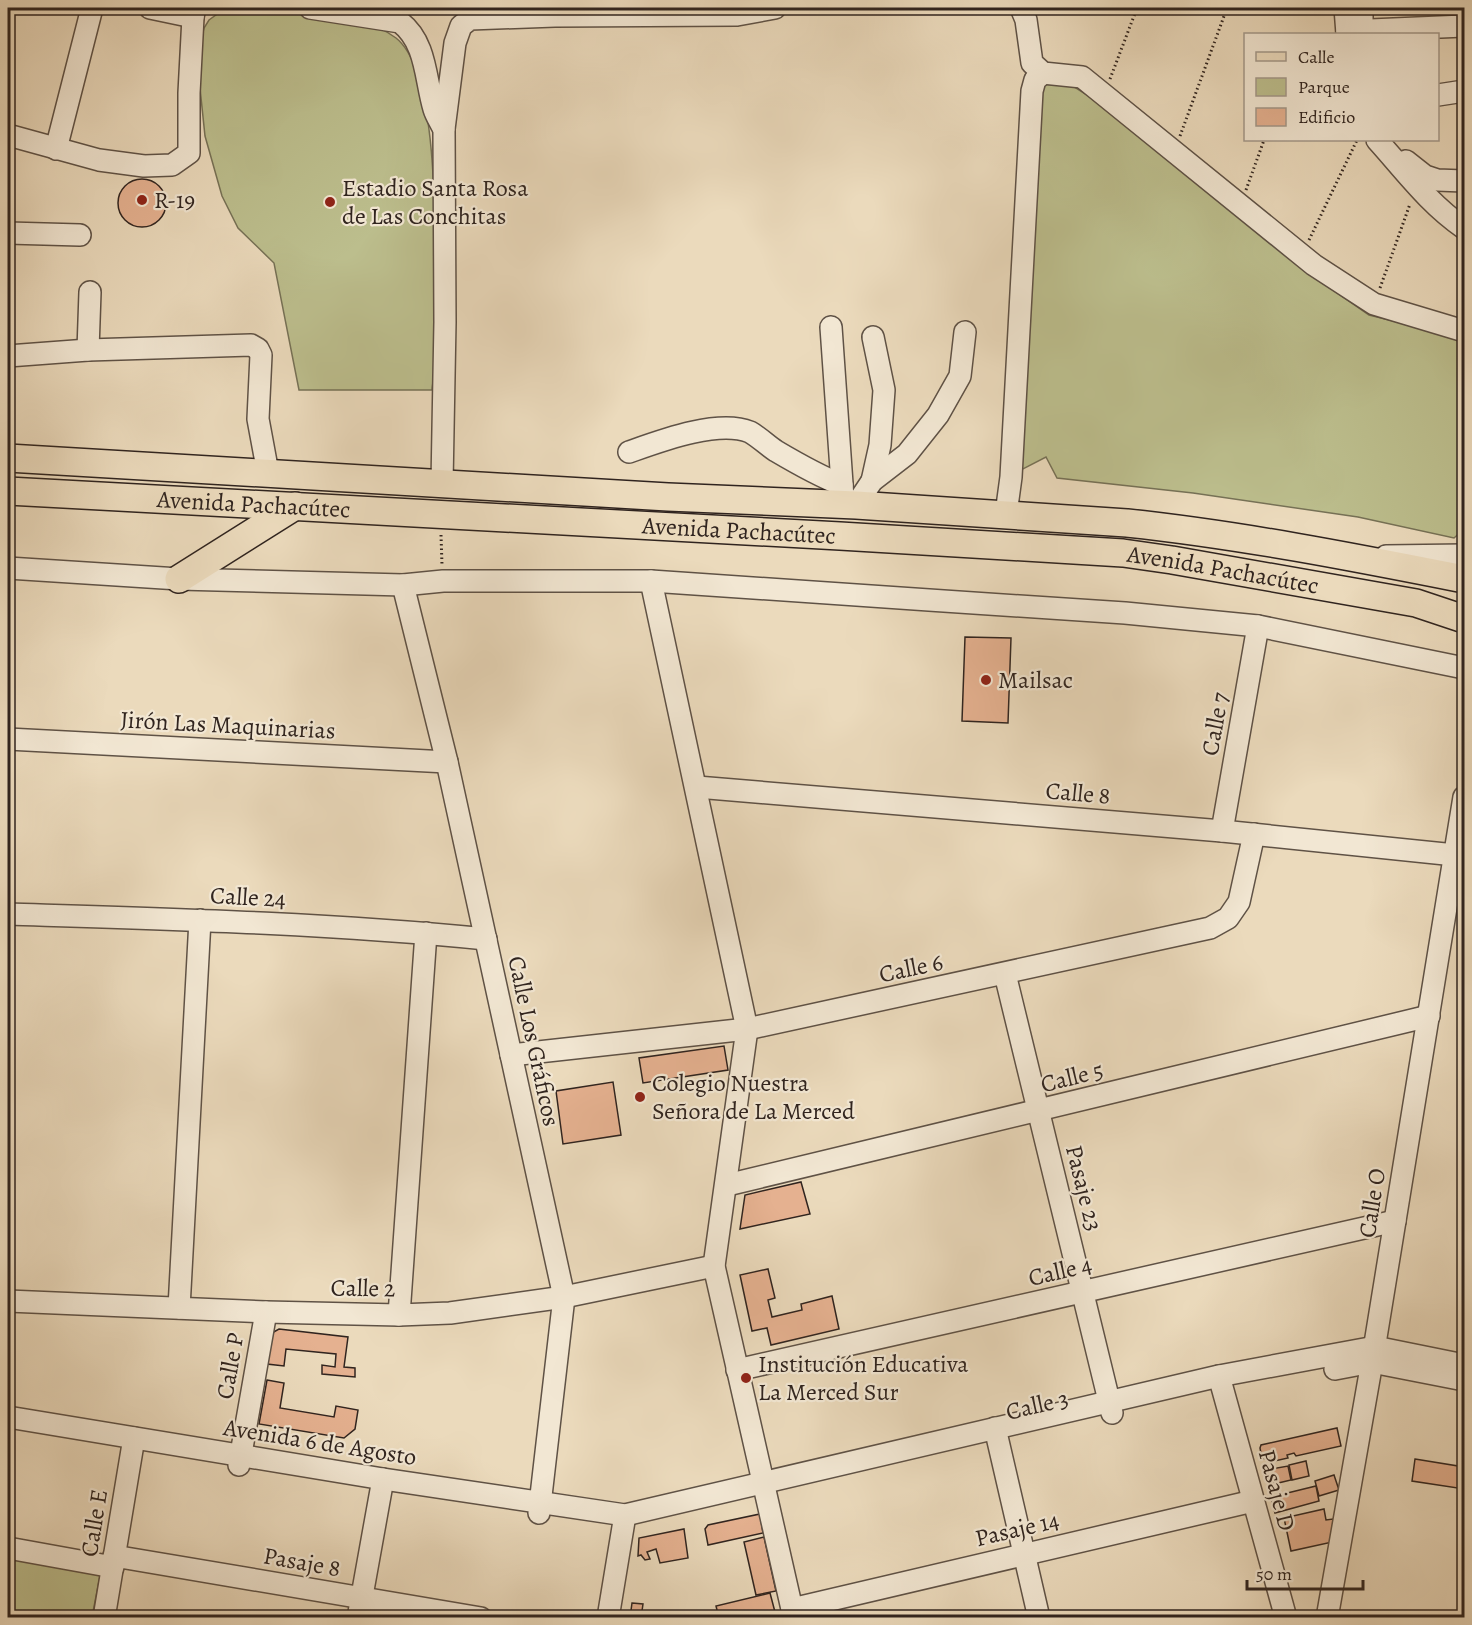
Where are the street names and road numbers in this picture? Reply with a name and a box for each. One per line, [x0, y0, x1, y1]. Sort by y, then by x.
street label: Avenida Pachacútec [155, 483, 351, 525]
street label: Avenida Pachacútec [640, 509, 836, 552]
street label: Avenida Pachacútec [1124, 538, 1321, 602]
street label: Calle 7 [1194, 689, 1236, 758]
street label: Jirón Las Maquinarias [120, 703, 336, 747]
street label: Calle 8 [1044, 774, 1112, 812]
street label: Calle 24 [209, 879, 287, 915]
street label: Calle 6 [876, 946, 946, 990]
street label: Calle Los Gráficos [500, 953, 568, 1129]
street label: Calle 5 [1037, 1054, 1107, 1100]
street label: Pasaje 23 [1058, 1142, 1110, 1234]
street label: Calle O [1351, 1166, 1393, 1240]
street label: Calle 4 [1025, 1248, 1095, 1294]
street label: Calle 2 [330, 1271, 396, 1305]
street label: Calle P [208, 1330, 252, 1402]
street label: Calle 3 [1003, 1382, 1071, 1428]
street label: Avenida 6 de Agosto [220, 1411, 419, 1473]
street label: Pasaje D [1251, 1446, 1303, 1534]
street label: Calle E [73, 1487, 115, 1559]
street label: Pasaje 14 [972, 1504, 1062, 1554]
street label: Pasaje 8 [261, 1539, 343, 1585]

